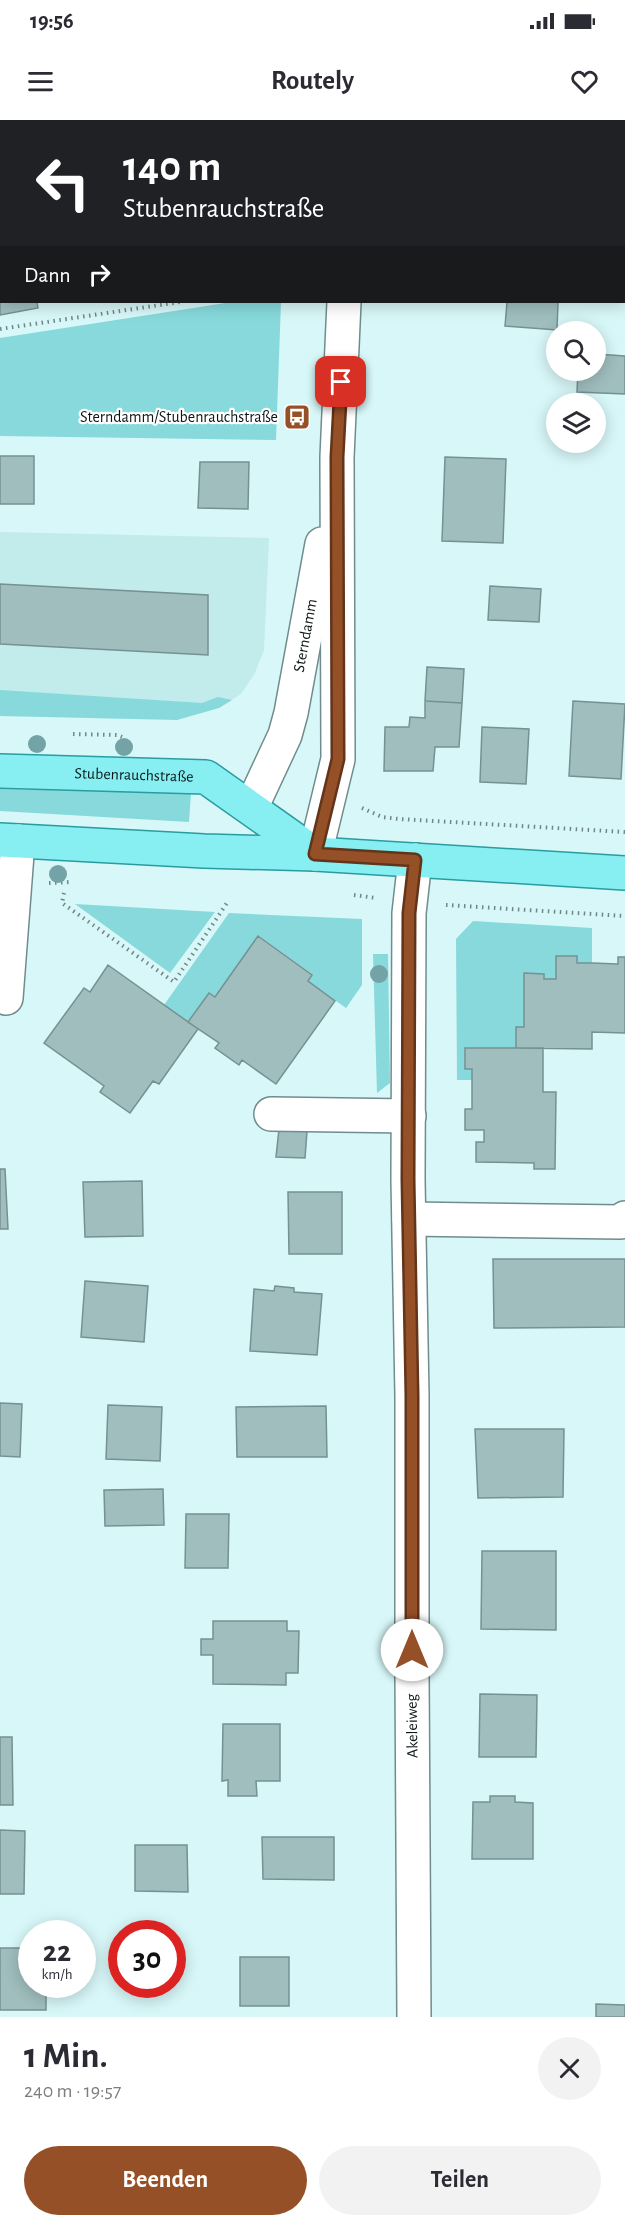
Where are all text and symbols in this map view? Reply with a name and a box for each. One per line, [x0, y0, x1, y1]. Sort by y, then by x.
text: 19:56 [30, 10, 74, 32]
icon: menu [24, 65, 57, 98]
icon: heart [568, 65, 601, 98]
text: Routely [271, 67, 354, 94]
icon: left [24, 144, 102, 222]
text: 140 m [123, 146, 221, 188]
text: Stubenrauchstraße [123, 195, 324, 222]
icon: right [83, 258, 116, 291]
text: Dann [24, 264, 71, 286]
map controls [546, 321, 606, 453]
button: search [546, 321, 606, 381]
pin [315, 356, 366, 407]
icon: arrive [324, 365, 357, 398]
button: layers [546, 393, 606, 453]
bus stop icon: Sterndamm/Stubenrauchstraße [282, 402, 312, 432]
place label: Sterndamm/Stubenrauchstraße [80, 409, 278, 425]
street label: Sterndamm [291, 598, 320, 674]
street label: Stubenrauchstraße [74, 765, 194, 785]
position arrow [380, 1618, 444, 1682]
street label: Akeleiweg [403, 1693, 421, 1758]
speed limit sign: 30 [108, 1920, 186, 1998]
text: 22 [43, 1937, 71, 1967]
text: km/h [42, 1967, 72, 1982]
button: close [538, 2037, 601, 2100]
text: 1 Min. [24, 2038, 108, 2074]
text: 240 m · 19:57 [24, 2081, 121, 2101]
button: Beenden [24, 2146, 307, 2215]
button: Teilen [319, 2146, 601, 2215]

